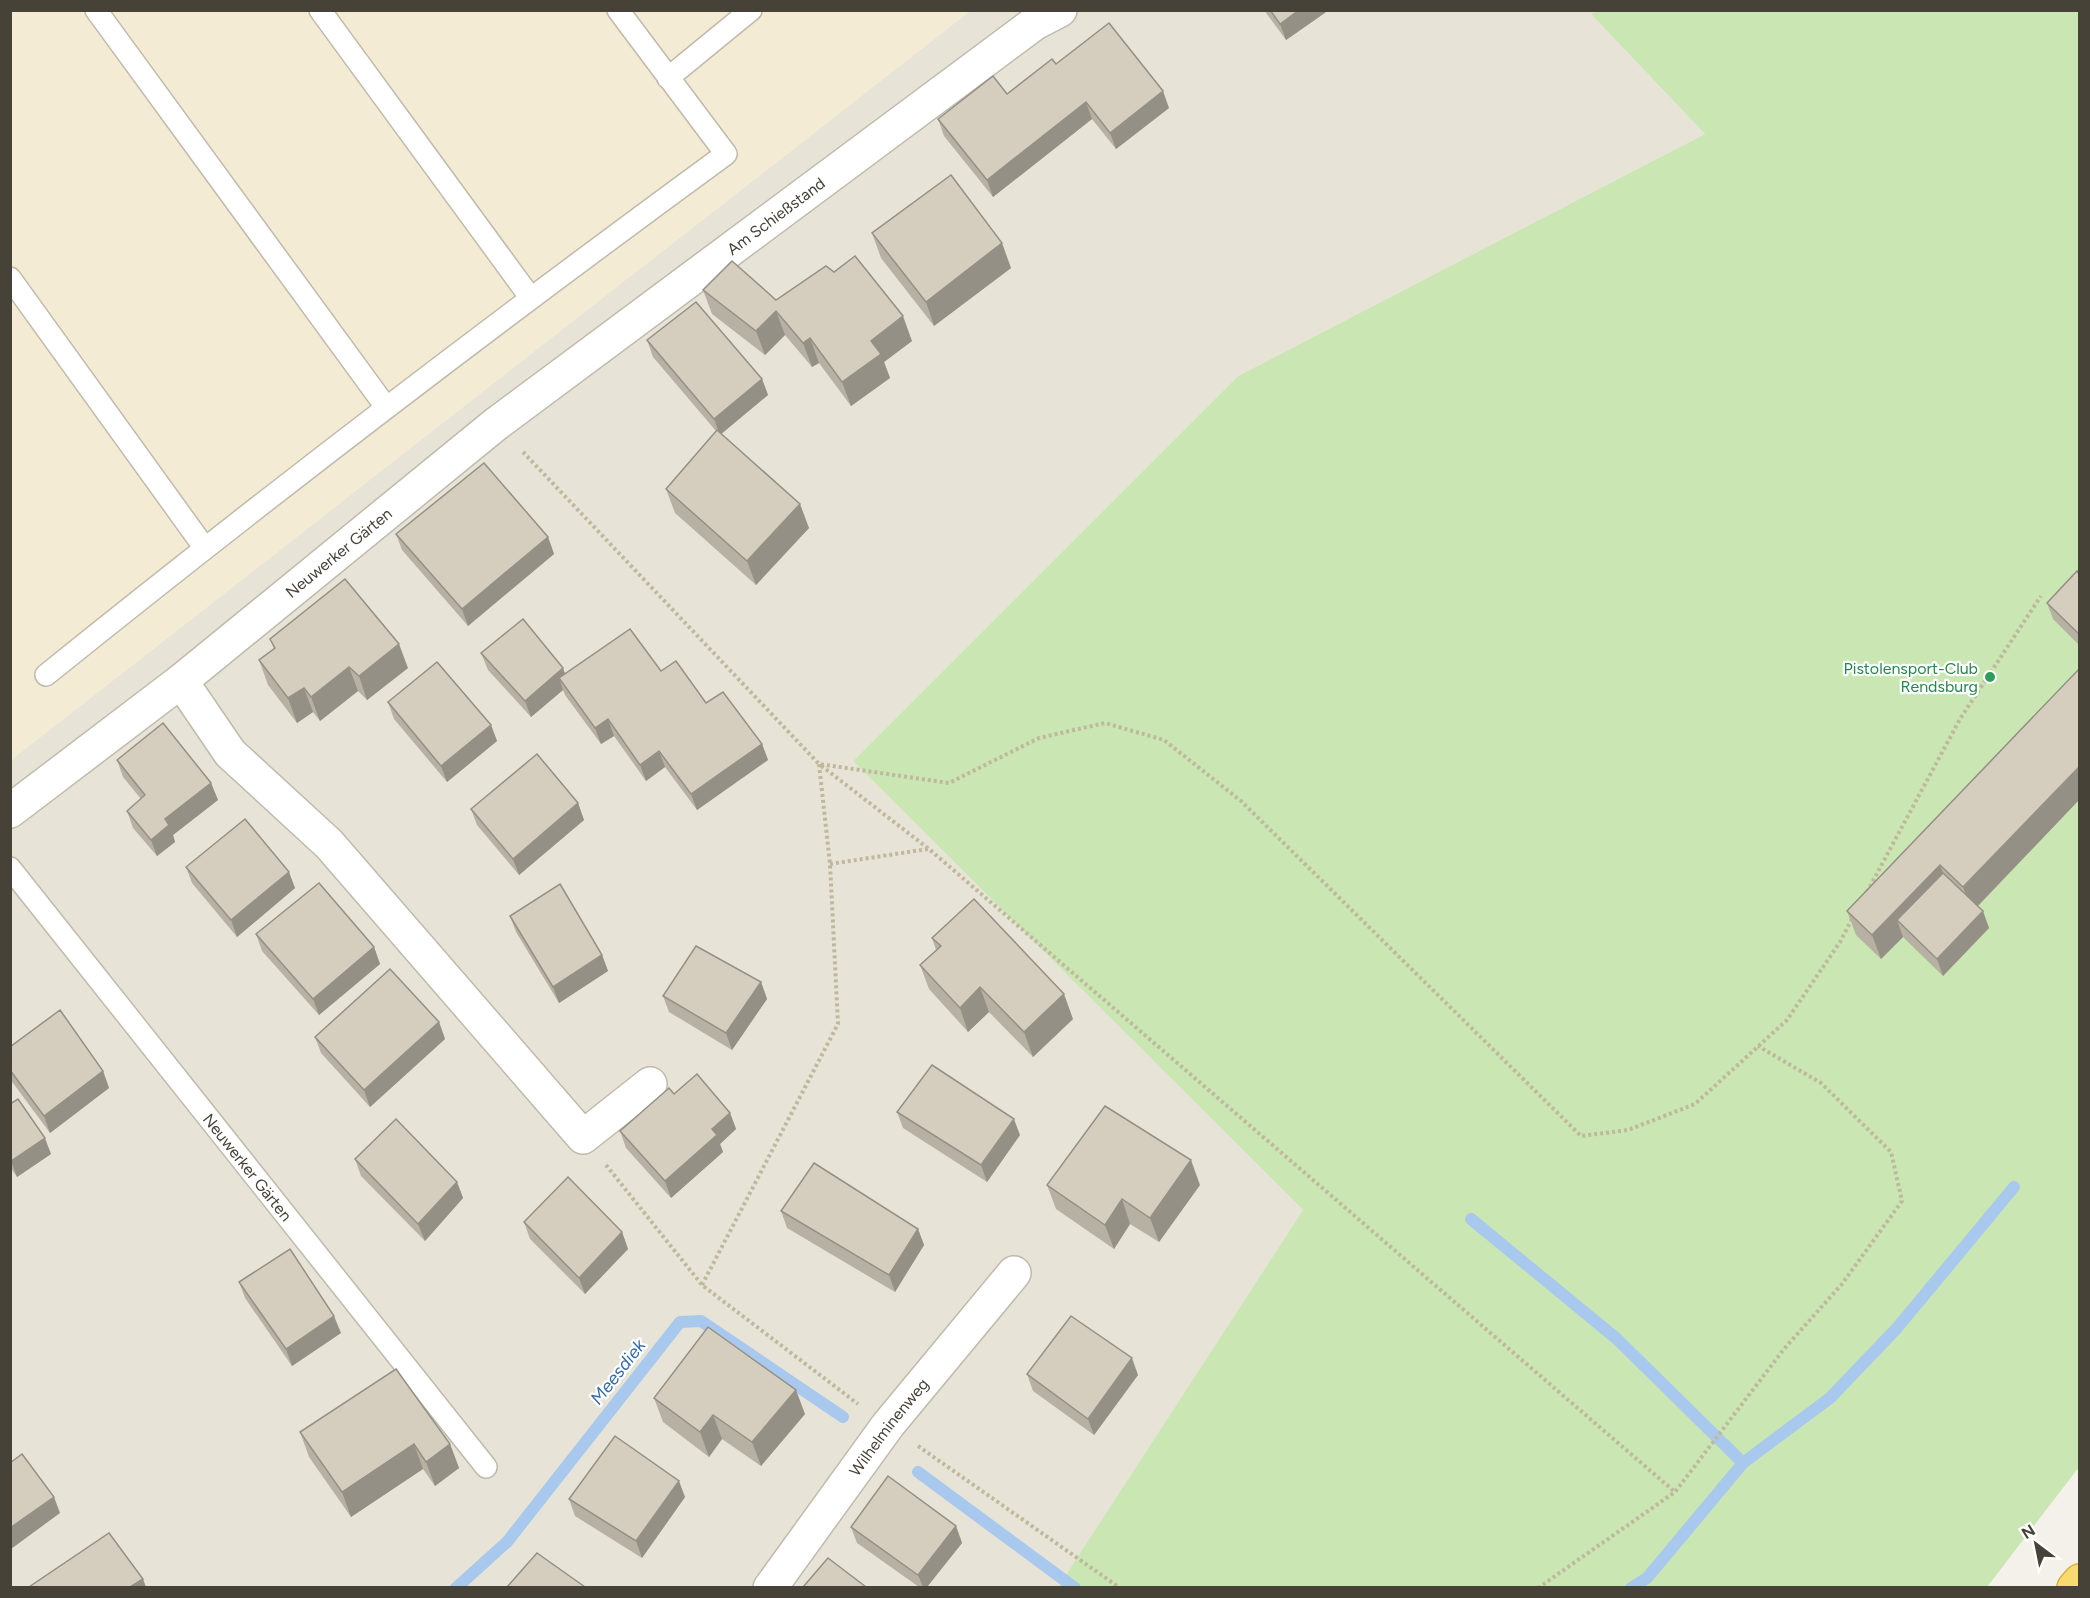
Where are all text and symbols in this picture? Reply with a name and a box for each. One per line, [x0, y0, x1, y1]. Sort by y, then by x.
street label: Am Schießstand [723, 173, 828, 259]
street label: Neuwerker Gärten [281, 503, 396, 602]
place label: Pistolensport-Club Rendsburg [1843, 659, 1978, 696]
marker: Pistolensport-Club Rendsburg [1983, 670, 1997, 684]
street label: Neuwerker Gärten [199, 1110, 296, 1225]
water label: Meesdiek [586, 1334, 651, 1409]
street label: Wilhelminenweg [845, 1374, 932, 1479]
north arrow [2006, 1514, 2066, 1574]
text: N [2018, 1520, 2039, 1543]

